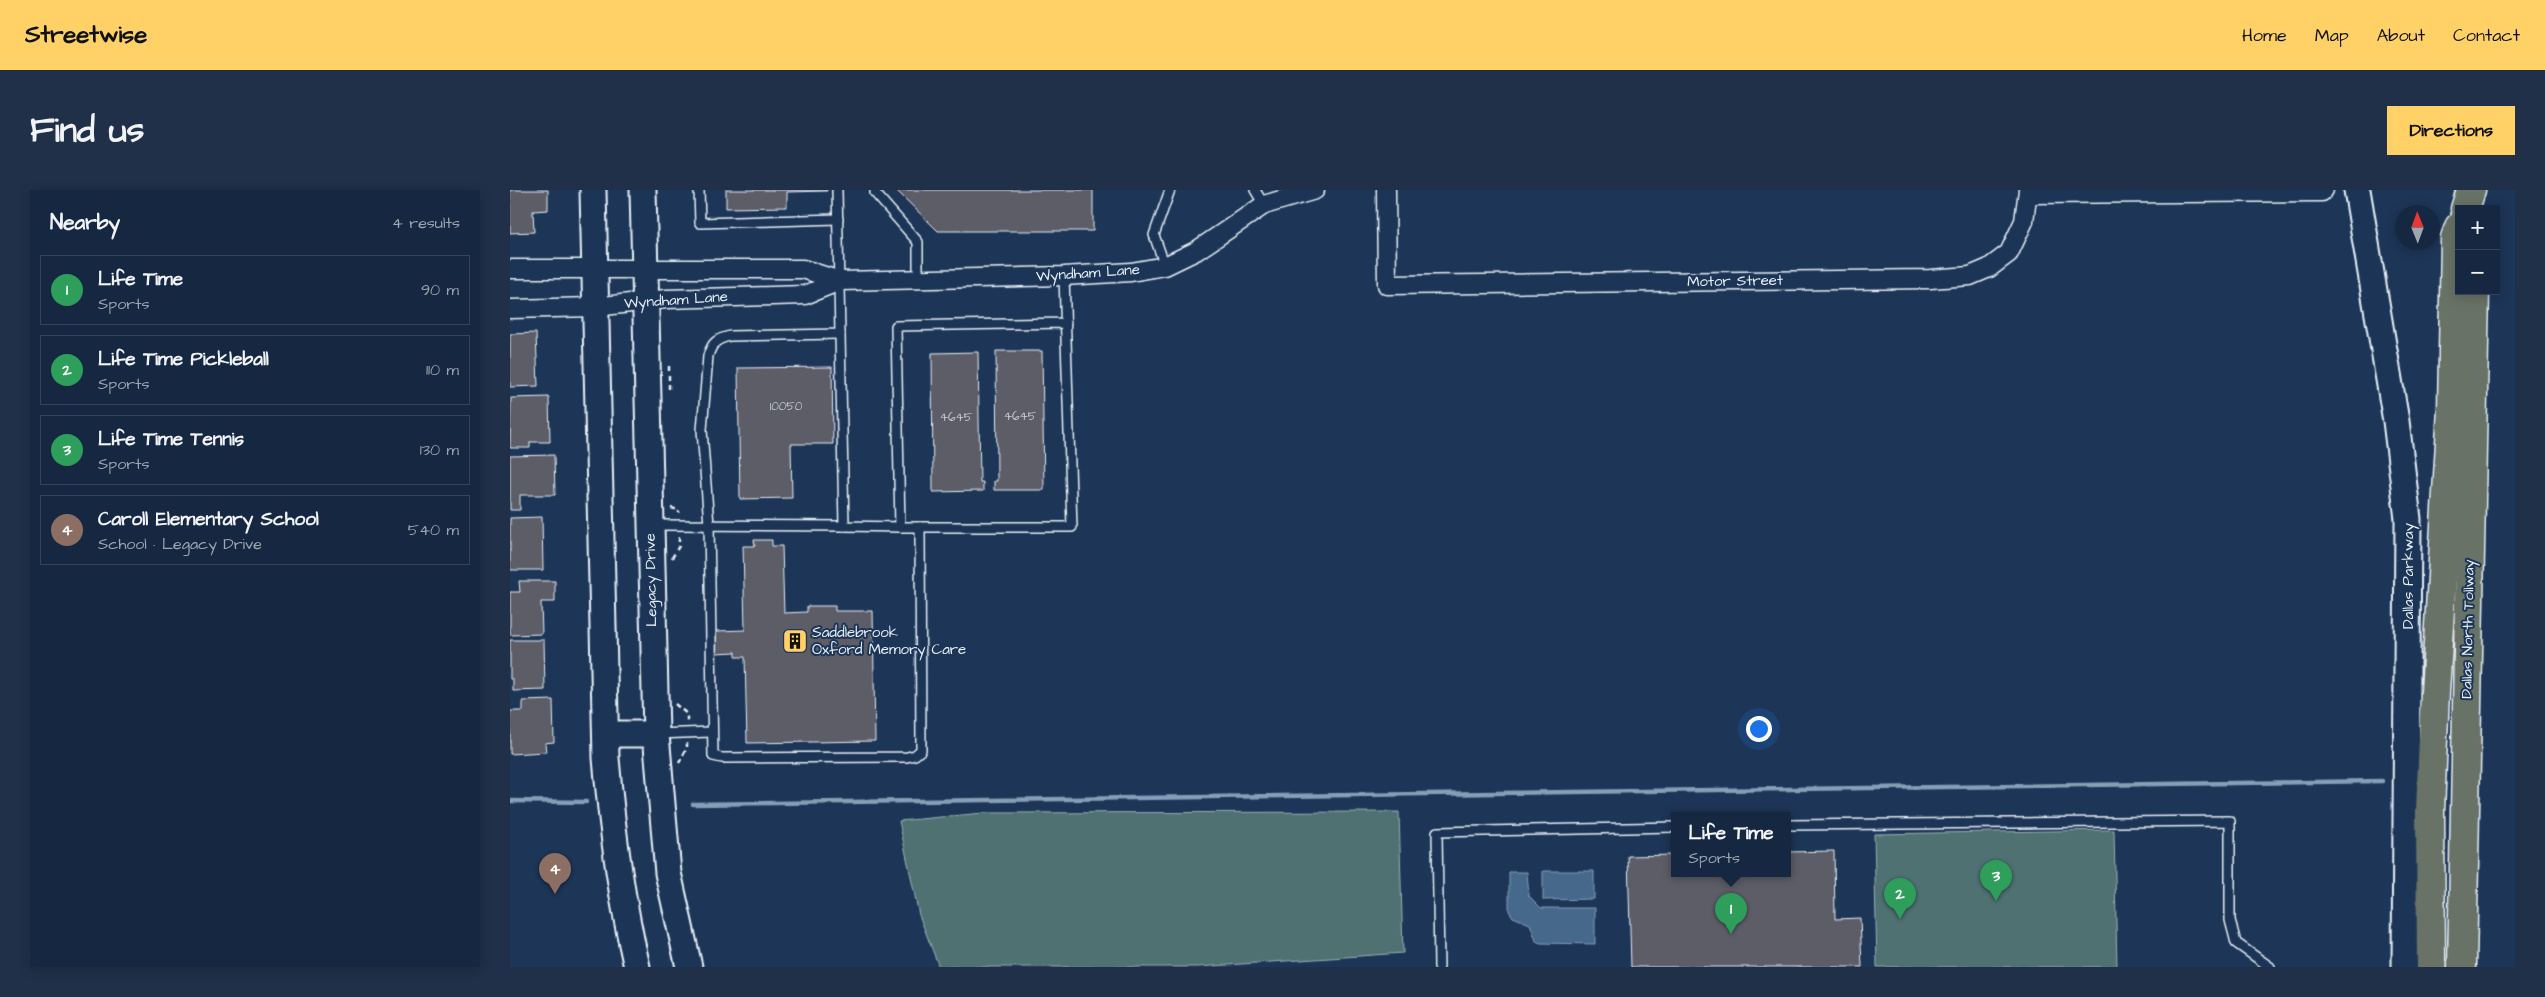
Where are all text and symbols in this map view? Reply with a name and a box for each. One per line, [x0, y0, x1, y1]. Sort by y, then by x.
text: Streetwise [25, 18, 147, 52]
text: Home [2242, 23, 2287, 48]
text: Map [2315, 23, 2349, 48]
text: About [2377, 23, 2425, 48]
text: Contact [2453, 23, 2520, 48]
text: Find us [30, 106, 144, 155]
button: Directions [2387, 106, 2515, 155]
north arrow [2395, 205, 2440, 250]
map controls [2455, 205, 2500, 295]
button: + [2455, 205, 2500, 250]
text: Nearby [50, 208, 120, 237]
text: 4 results [392, 212, 460, 234]
button: − [2455, 250, 2500, 295]
street label: Wyndham Lane [1035, 259, 1141, 288]
text: Life Time [98, 266, 183, 293]
street label: Motor Street [1687, 270, 1783, 292]
text: 1 [66, 279, 68, 301]
text: 90 m [421, 279, 459, 301]
street label: Wyndham Lane [623, 286, 729, 315]
text: Sports [98, 293, 150, 315]
text: Life Time Pickleball [98, 346, 269, 373]
text: 2 [62, 359, 72, 381]
text: 110 m [426, 359, 459, 381]
text: Sports [98, 373, 150, 395]
house number: 10050 [770, 398, 803, 415]
house number: 4645 [1004, 408, 1037, 425]
house number: 4645 [940, 409, 973, 426]
text: Life Time Tennis [98, 426, 244, 453]
text: 3 [63, 439, 71, 461]
text: 130 m [420, 439, 459, 461]
text: Sports [98, 453, 150, 475]
text: Caroll Elementary School [98, 506, 319, 533]
text: 4 [62, 519, 72, 541]
text: 540 m [408, 519, 459, 541]
street label: Dallas Parkway [2398, 523, 2420, 629]
text: School · Legacy Drive [98, 533, 262, 555]
street label: Legacy Drive [640, 533, 663, 627]
street label: Dallas North Tollway [2456, 559, 2481, 699]
place label: Saddlebrook Oxford Memory Care [812, 622, 966, 661]
building icon: Saddlebrook Oxford Memory Care [782, 628, 808, 654]
your location [1746, 716, 1772, 742]
popup [1671, 812, 1791, 877]
text: Life Time [1689, 820, 1773, 847]
text: Sports [1689, 847, 1740, 869]
pin: 4 [539, 853, 571, 894]
pin: 3 [1980, 860, 2012, 901]
pin: 2 [1884, 878, 1916, 919]
pin: 1 [1715, 893, 1747, 934]

